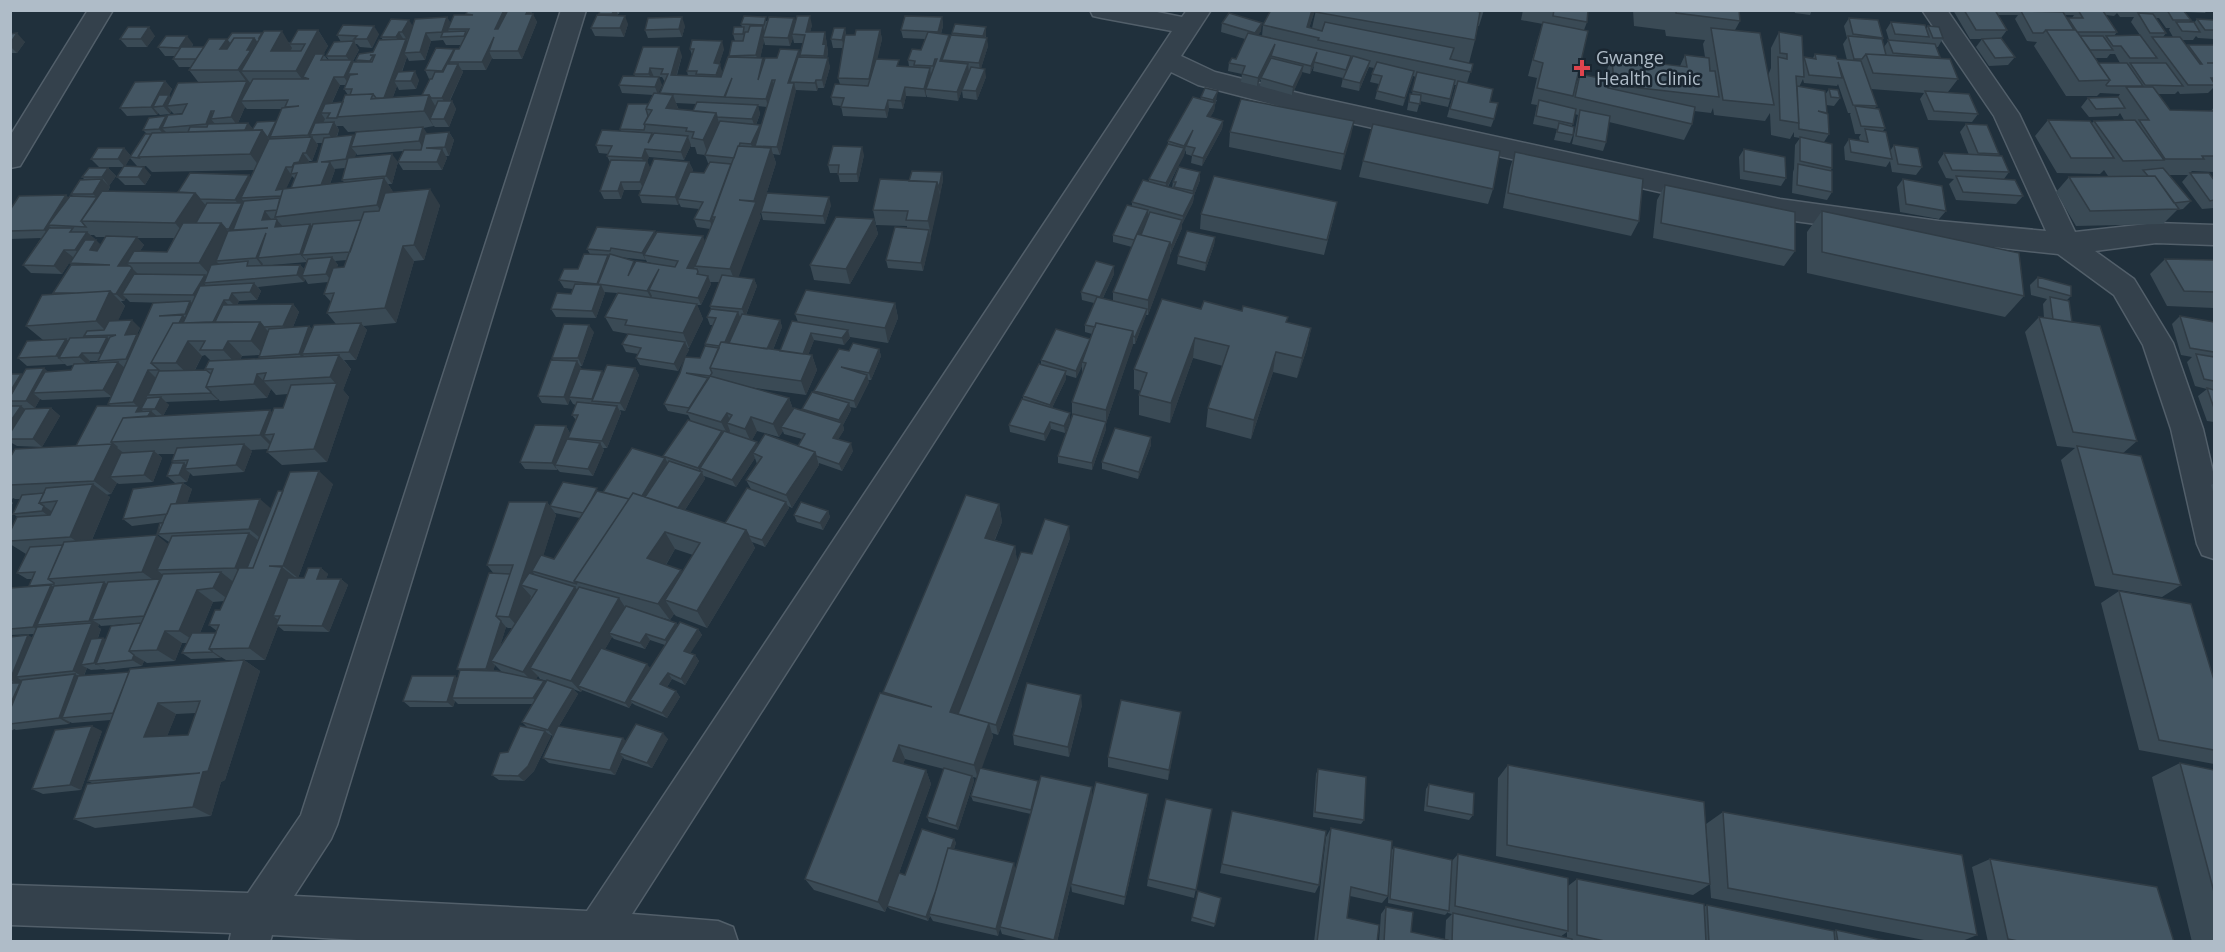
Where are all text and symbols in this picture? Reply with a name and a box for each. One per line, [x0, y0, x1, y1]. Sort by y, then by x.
place label: Gwange Health Clinic [1596, 45, 1701, 90]
marker: Gwange Health Clinic [1573, 59, 1591, 77]

